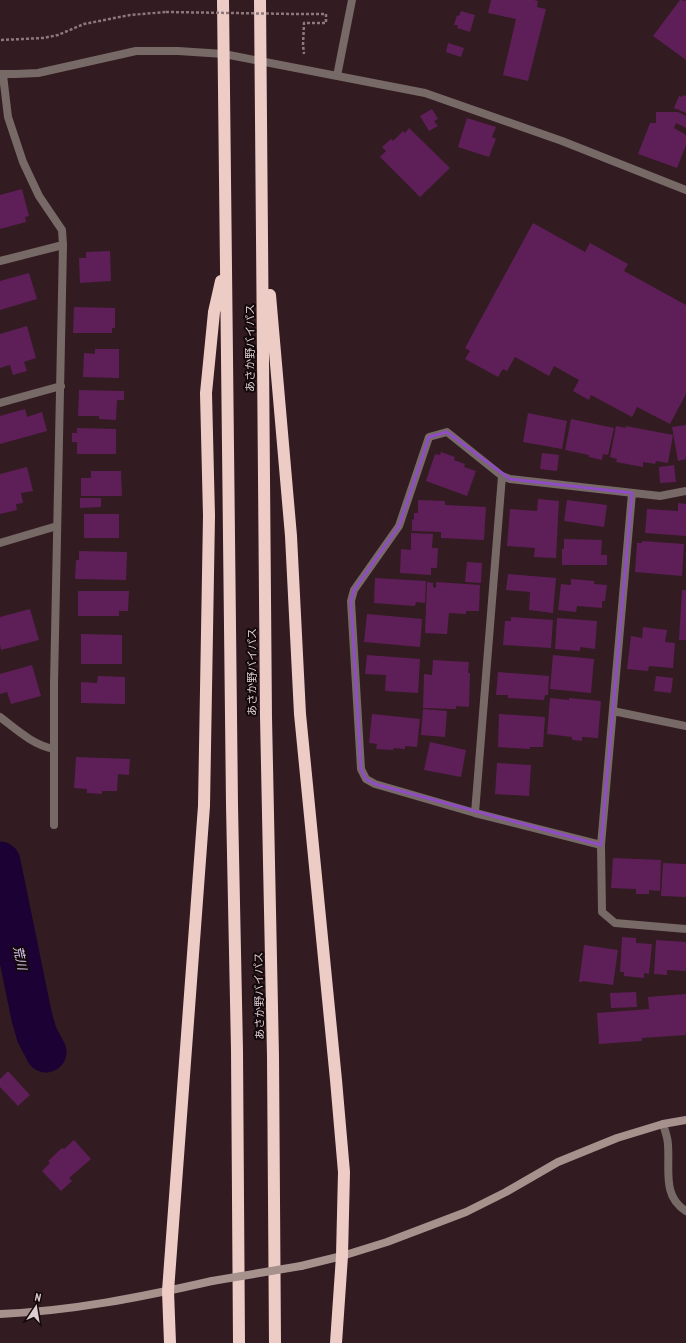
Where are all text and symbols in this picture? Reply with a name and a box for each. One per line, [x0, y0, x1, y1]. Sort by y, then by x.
street label: あさか野バイパス [243, 304, 257, 392]
street label: あさか野バイパス [245, 628, 259, 716]
water label: 荒川 [11, 945, 31, 973]
street label: あさか野バイパス [251, 952, 267, 1040]
north arrow [16, 1287, 56, 1327]
text: N [34, 1290, 42, 1305]

